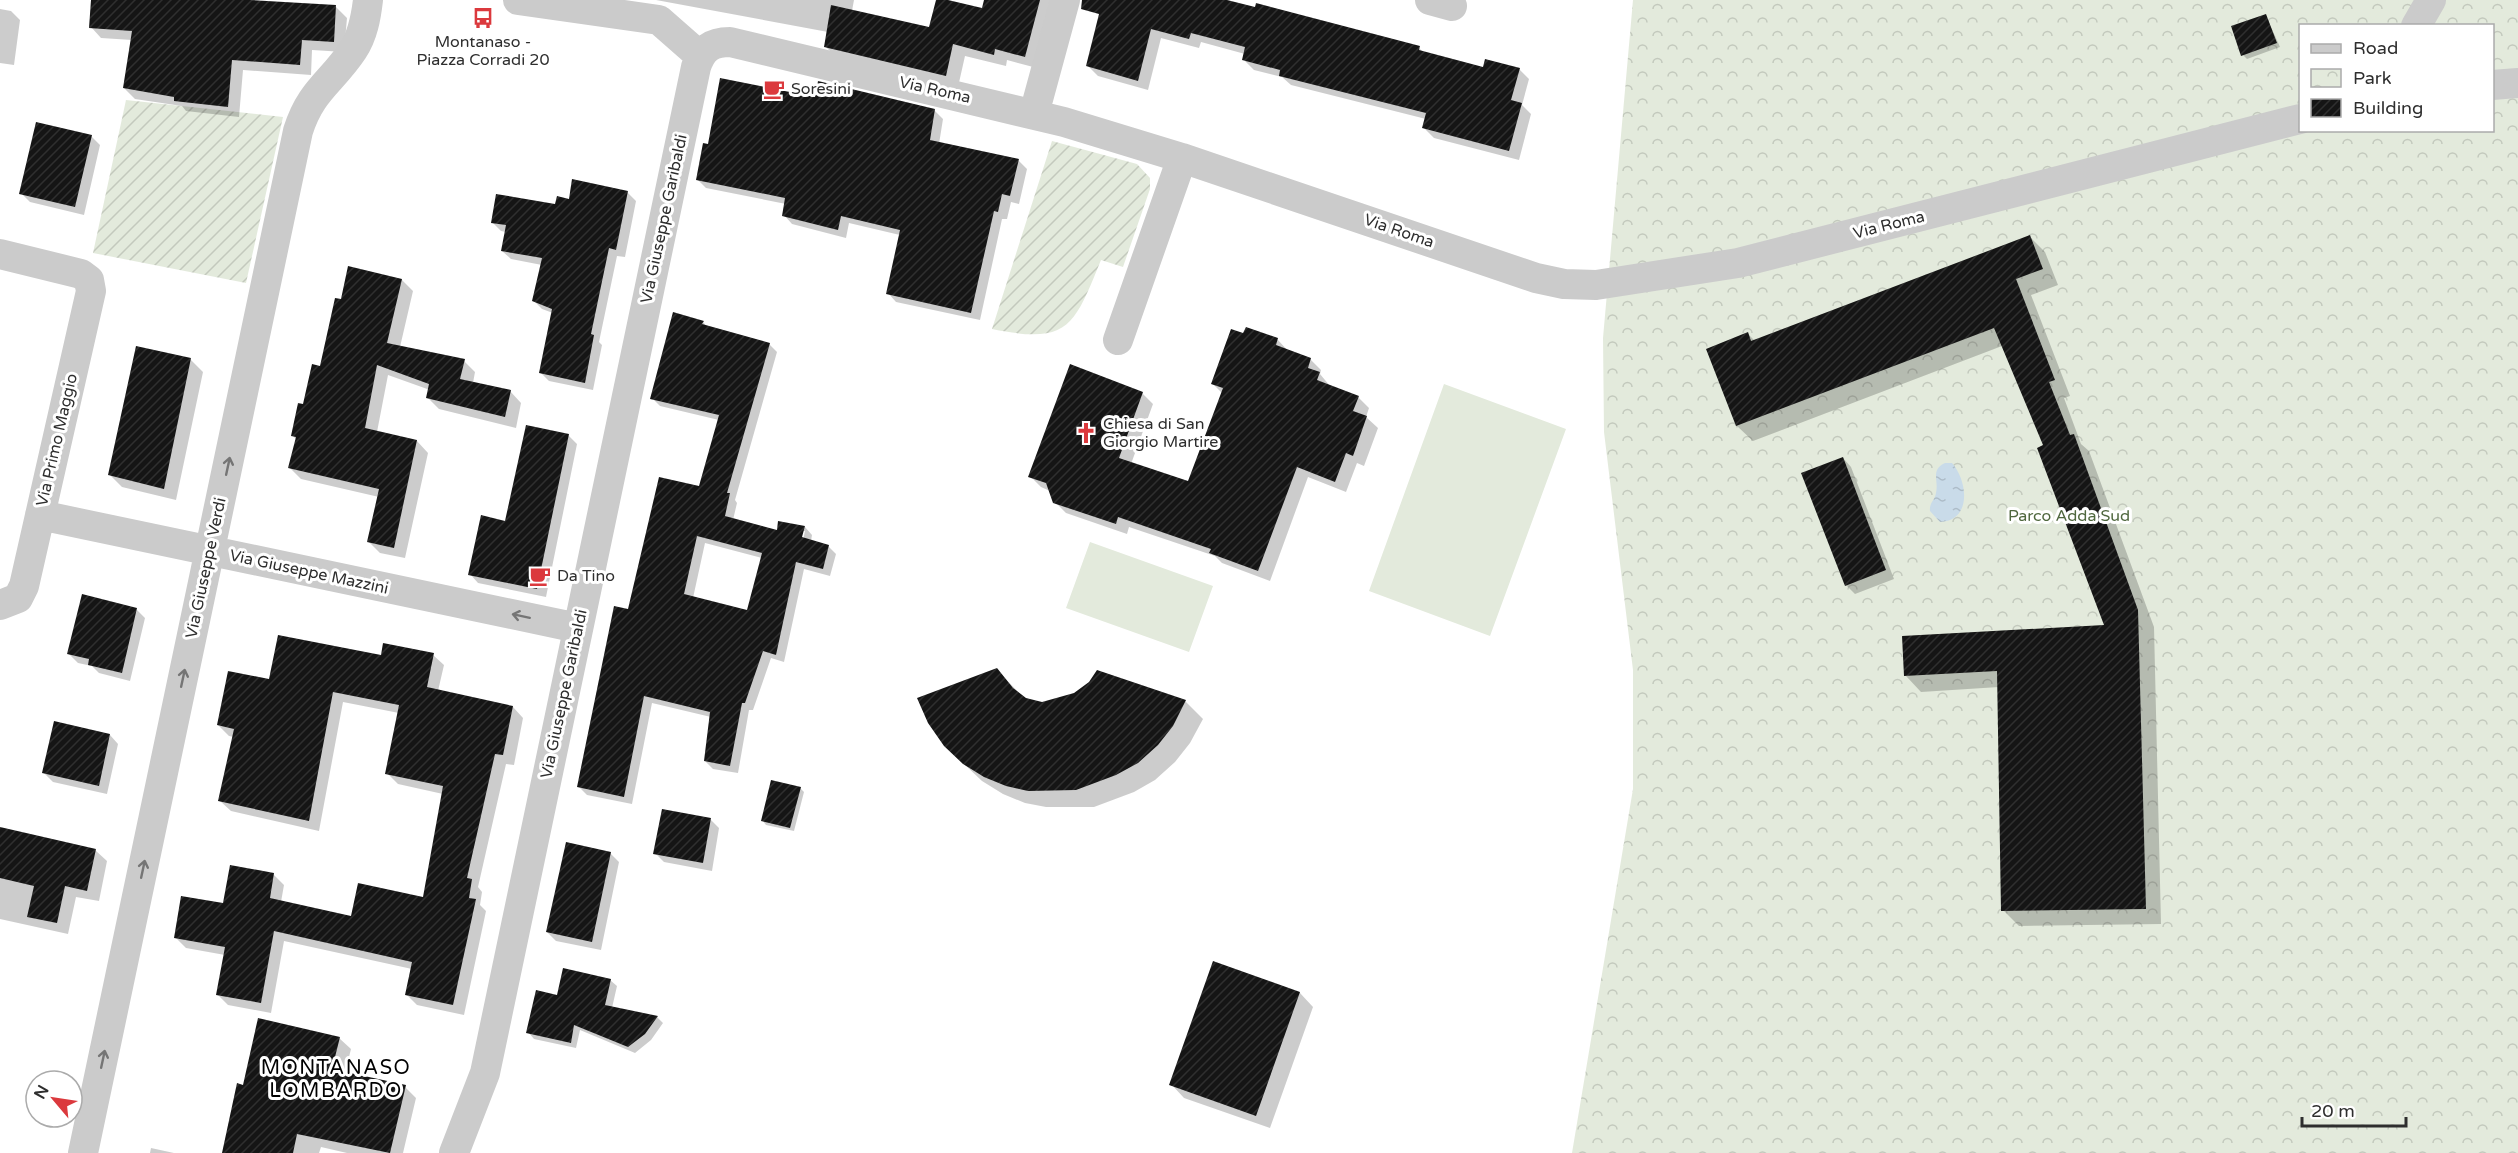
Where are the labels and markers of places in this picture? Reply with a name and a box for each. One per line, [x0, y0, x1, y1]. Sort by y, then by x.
bus stop icon: Montanaso - Piazza Corradi 20 [471, 6, 495, 30]
place label: Montanaso - Piazza Corradi 20 [417, 32, 549, 70]
cafe icon: Soresini [762, 77, 786, 101]
place label: Soresini [791, 79, 851, 99]
place label: Chiesa di San Giorgio Martire [1103, 414, 1218, 452]
church icon: Chiesa di San Giorgio Martire [1074, 421, 1098, 445]
cafe icon: Da Tino [528, 564, 552, 588]
place label: Da Tino [557, 566, 615, 586]

